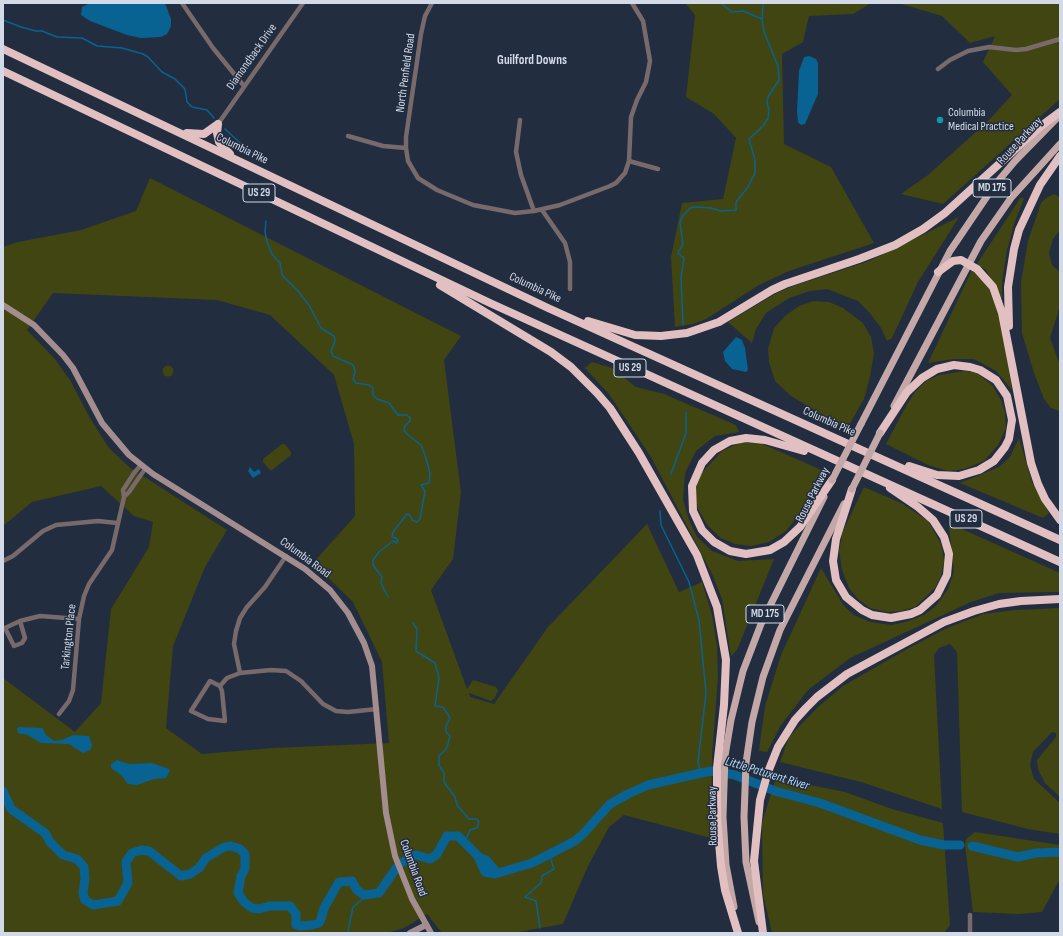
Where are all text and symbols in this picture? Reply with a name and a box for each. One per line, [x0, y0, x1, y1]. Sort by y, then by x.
street label: Diamondback Drive [224, 21, 280, 93]
street label: North Penfield Road [393, 33, 419, 113]
district label: Guilford Downs [497, 53, 567, 69]
place label: Columbia Medical Practice [948, 106, 1014, 134]
street label: Rouse Parkway [994, 114, 1046, 168]
marker: Columbia Medical Practice [935, 115, 945, 125]
street label: Columbia Pike [214, 130, 270, 168]
road number: MD 175 [973, 179, 1011, 197]
road number: US 29 [243, 184, 275, 202]
street label: Columbia Pike [507, 270, 563, 306]
road number: US 29 [614, 359, 646, 377]
street label: Columbia Pike [801, 404, 857, 440]
street label: Rouse Parkway [793, 465, 833, 525]
road number: US 29 [950, 510, 982, 528]
street label: Columbia Road [277, 535, 333, 581]
street label: Tarkington Place [58, 603, 80, 671]
road number: MD 175 [746, 605, 784, 623]
water label: Little Patuxent River [723, 754, 811, 794]
street label: Rouse Parkway [705, 786, 721, 846]
street label: Columbia Road [396, 838, 430, 898]

